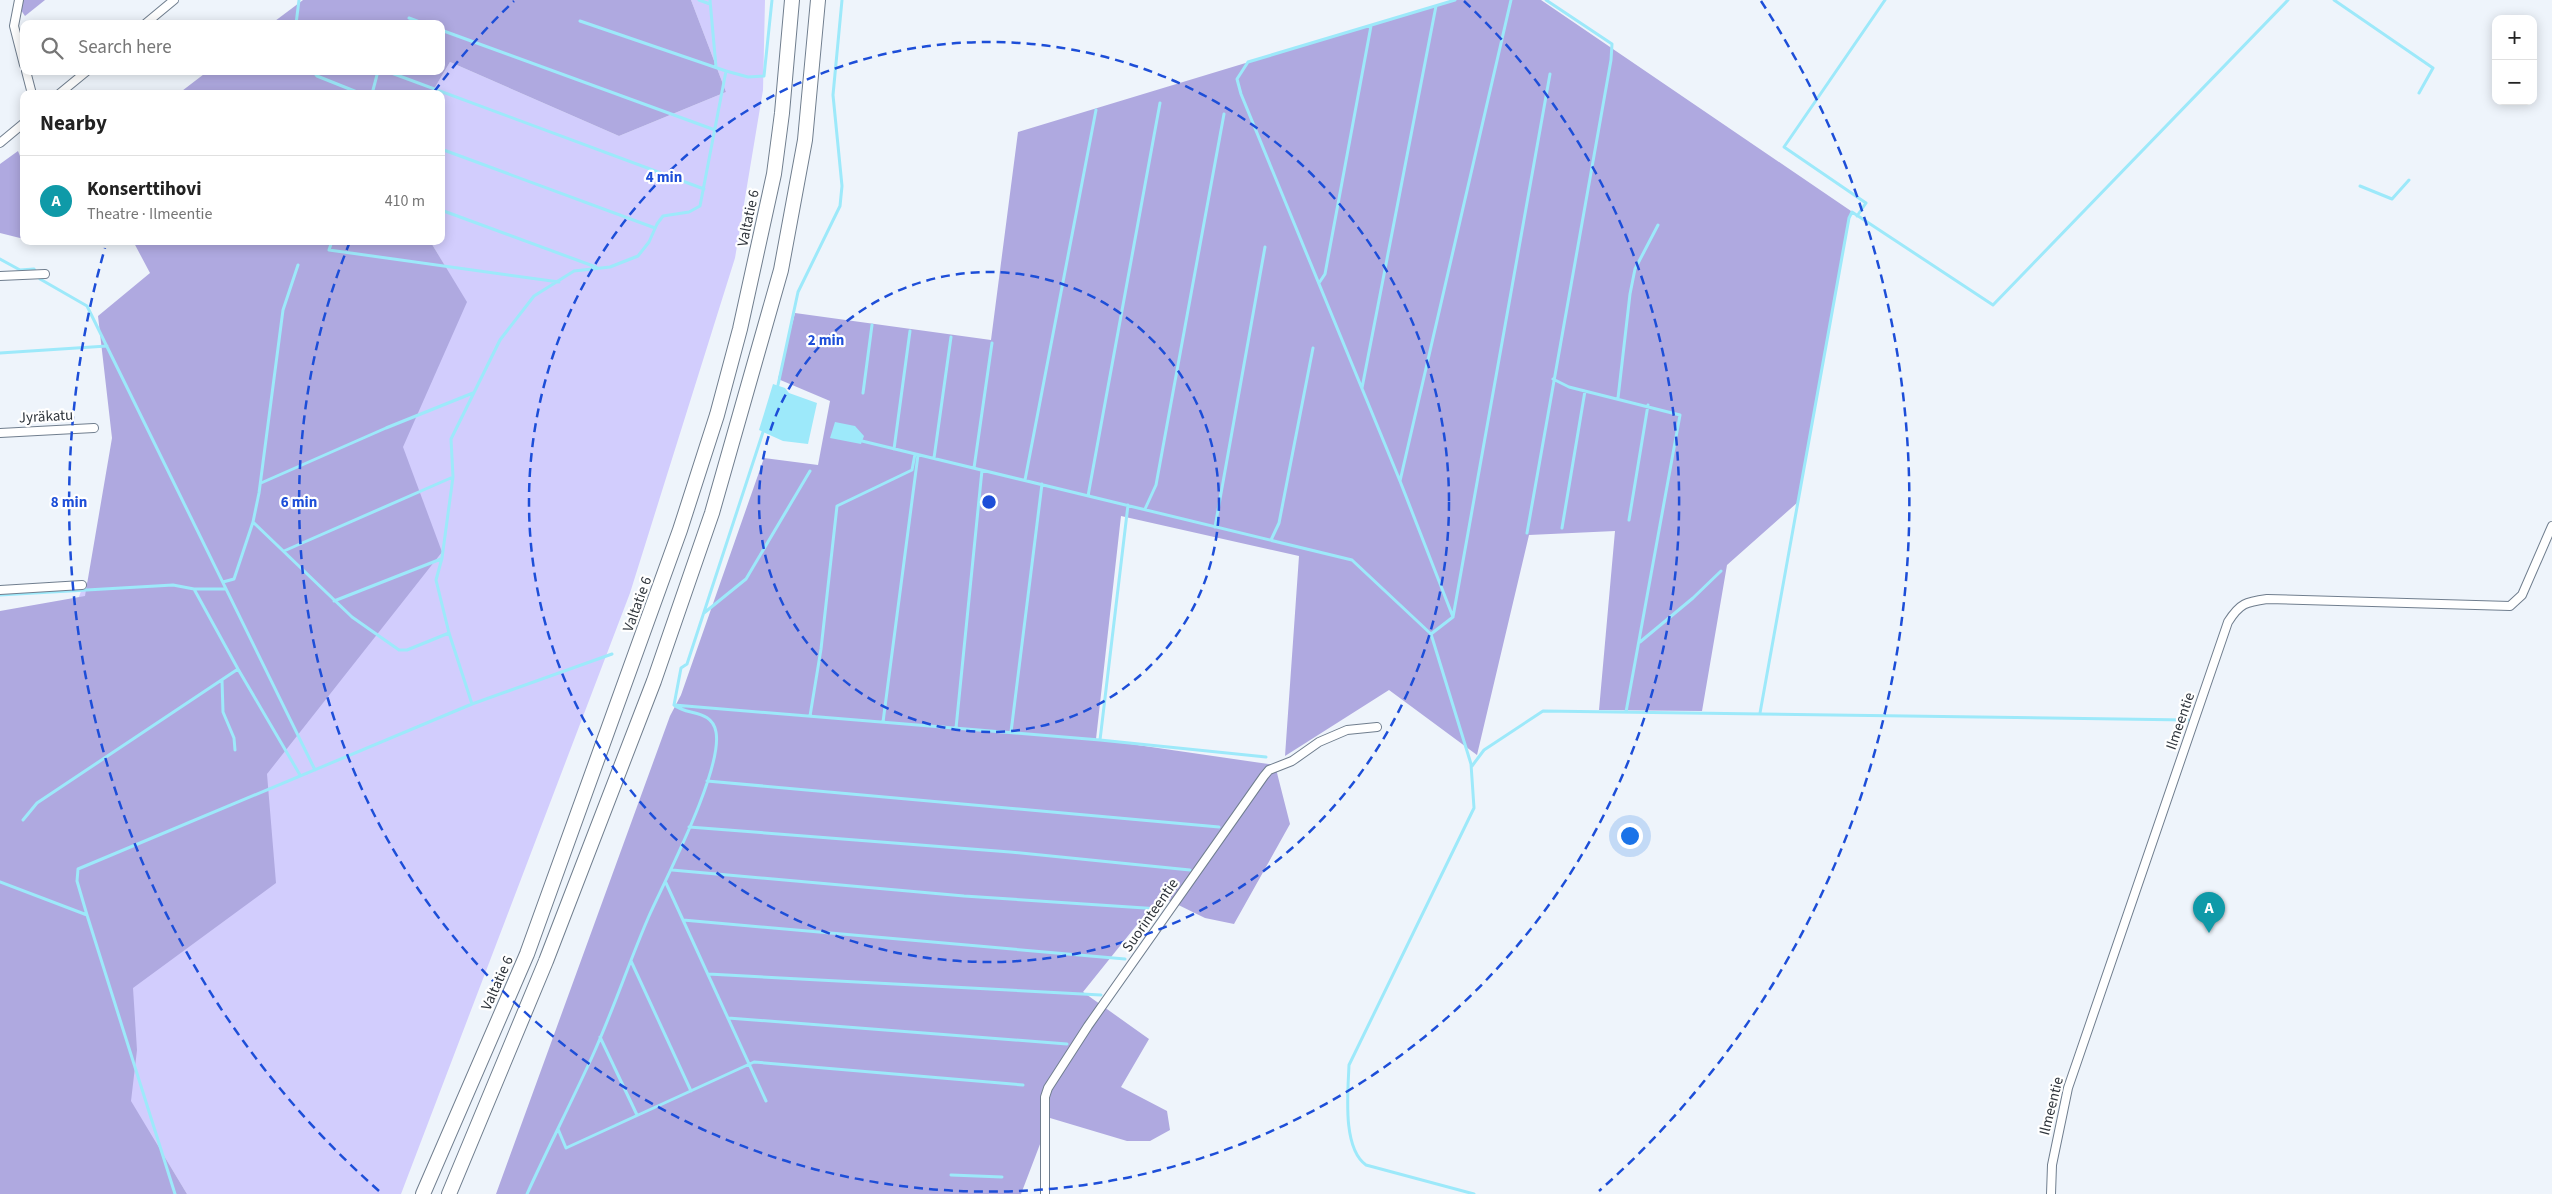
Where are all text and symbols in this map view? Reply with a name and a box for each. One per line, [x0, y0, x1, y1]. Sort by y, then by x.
map controls [2492, 15, 2537, 105]
button: + [2492, 15, 2537, 60]
search box [20, 20, 445, 75]
icon: search [38, 34, 66, 62]
text: Search here [78, 34, 172, 61]
button: − [2492, 60, 2537, 105]
text: Nearby [40, 108, 107, 138]
text: 4 min [646, 167, 682, 188]
text: Konserttihovi [87, 176, 201, 203]
street label: Valtatie 6 [732, 188, 765, 248]
text: A [51, 190, 61, 212]
text: 410 m [385, 190, 425, 212]
text: Theatre · Ilmeentie [87, 203, 212, 225]
text: 2 min [808, 330, 844, 351]
street label: Jyräkatu [18, 405, 74, 428]
text: 8 min [51, 492, 87, 513]
text: 6 min [281, 492, 317, 513]
centre of rings [980, 493, 998, 511]
street label: Valtatie 6 [618, 574, 657, 635]
street label: Ilmeentie [2161, 690, 2200, 753]
your location [1617, 823, 1643, 849]
street label: Suorinteentie [1117, 874, 1184, 956]
pin: A [2193, 892, 2225, 933]
street label: Valtatie 6 [476, 953, 519, 1014]
street label: Ilmeentie [2034, 1075, 2069, 1138]

